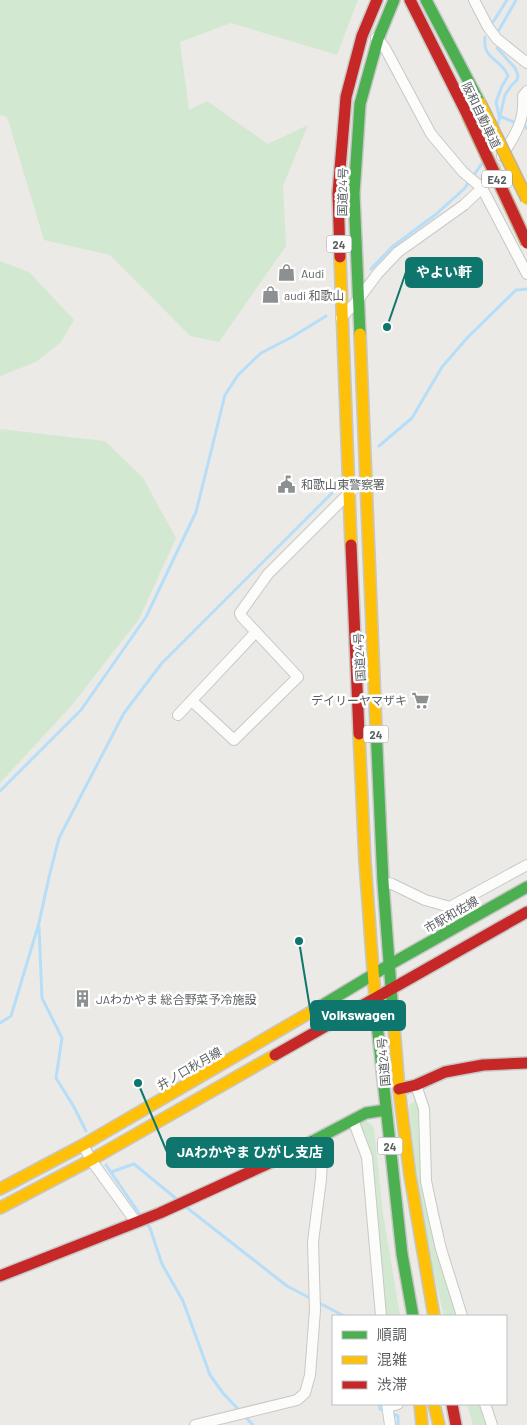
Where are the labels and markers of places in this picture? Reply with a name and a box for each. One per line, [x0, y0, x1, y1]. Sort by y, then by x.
callout: やよい軒 [406, 258, 482, 287]
shop icon: Audi [277, 263, 297, 283]
place label: Audi [301, 266, 324, 280]
shop icon: audi 和歌山 [260, 285, 280, 305]
place label: audi 和歌山 [284, 288, 345, 302]
public building icon: 和歌山東警察署 [277, 474, 297, 494]
place label: 和歌山東警察署 [301, 477, 385, 491]
supermarket icon: デイリーヤマザキ [411, 690, 431, 710]
place label: デイリーヤマザキ [311, 693, 407, 707]
building icon: JAわかやま 総合野菜予冷施設 [72, 989, 92, 1009]
place label: JAわかやま 総合野菜予冷施設 [96, 992, 257, 1006]
callout: Volkswagen [311, 1001, 405, 1030]
callout: JAわかやま ひがし支店 [167, 1138, 333, 1167]

